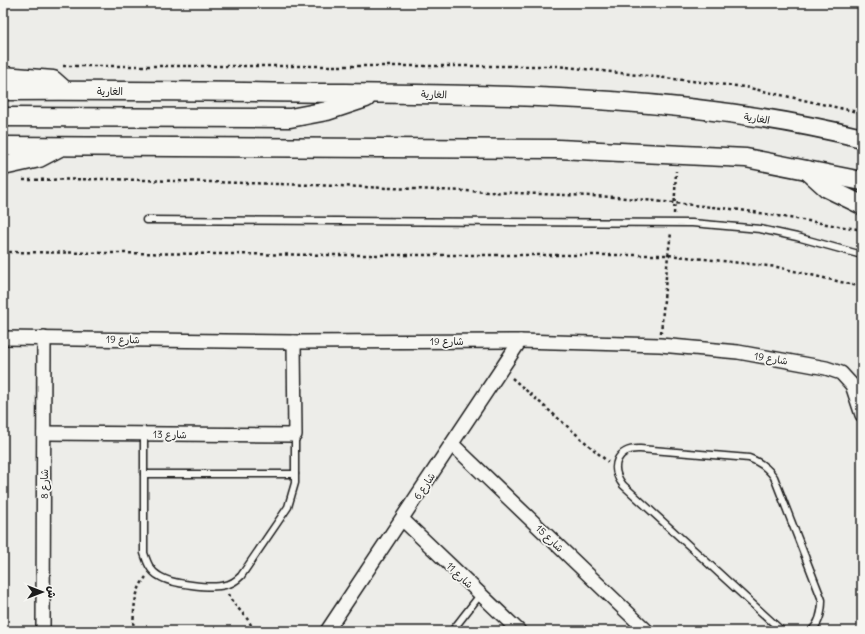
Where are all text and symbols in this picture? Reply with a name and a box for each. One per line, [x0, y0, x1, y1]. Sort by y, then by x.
street label: الغارية [97, 85, 123, 98]
street label: الغارية [421, 88, 447, 101]
street label: الغارية [743, 110, 771, 127]
street label: شارع 19 [106, 333, 140, 347]
street label: شارع 19 [430, 335, 464, 349]
street label: شارع 19 [753, 349, 789, 369]
street label: شارع 13 [153, 428, 187, 442]
street label: شارع 8 [38, 469, 52, 499]
street label: شارع 6 [411, 470, 439, 503]
street label: شارع 15 [532, 522, 566, 556]
street label: شارع 11 [443, 560, 476, 592]
north arrow [22, 572, 62, 612]
text: ش [45, 586, 59, 598]

